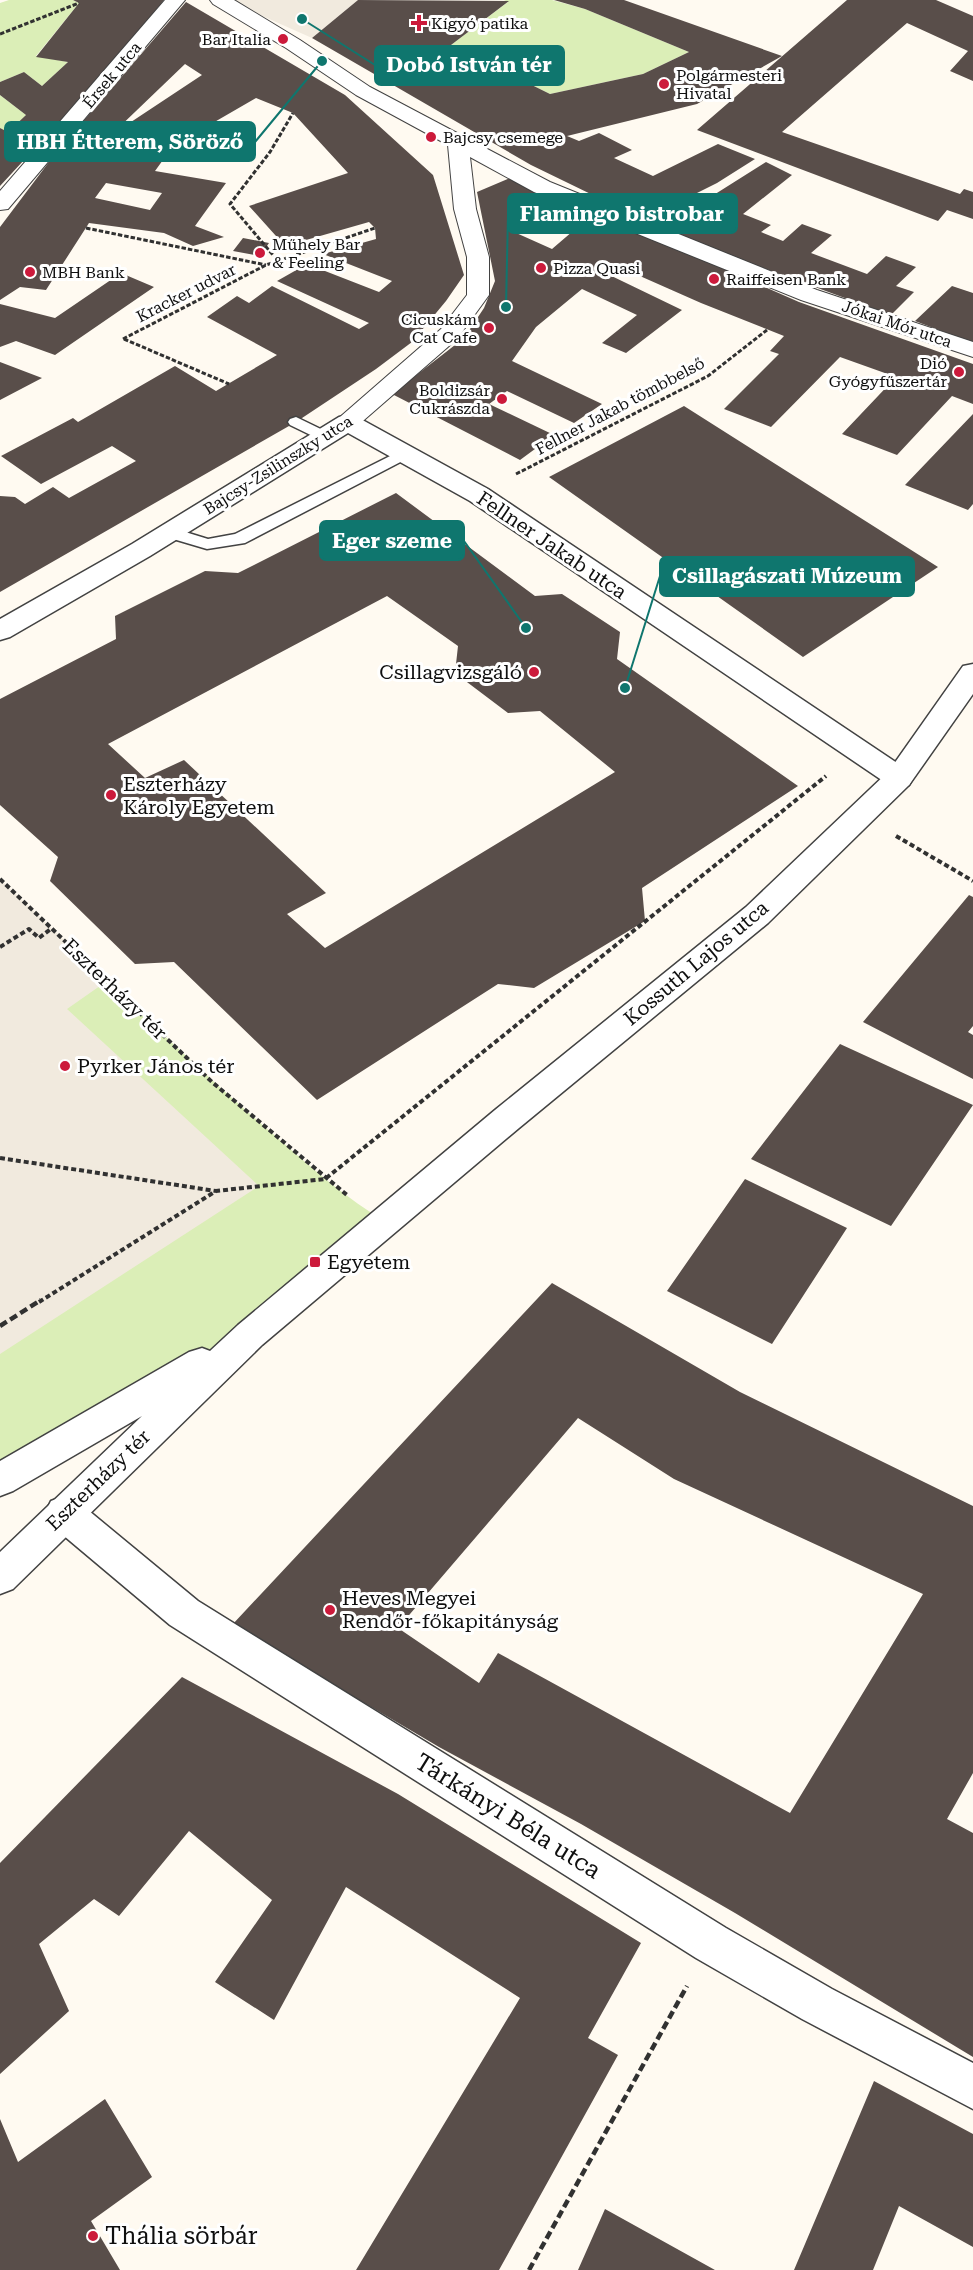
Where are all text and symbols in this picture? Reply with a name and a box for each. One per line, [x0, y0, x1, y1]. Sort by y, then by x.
place label: Kígyó patika [431, 14, 528, 33]
marker: Kígyó patika [412, 16, 426, 30]
place label: Bar Italia [202, 30, 271, 49]
marker: Bar Italia [276, 32, 290, 46]
street label: Érsek utca [79, 38, 145, 112]
callout: Dobó István tér [375, 46, 564, 85]
text: Dobó István tér [386, 53, 552, 77]
place label: Polgármesteri Hivatal [676, 66, 782, 103]
marker: Polgármesteri Hivatal [657, 77, 671, 91]
callout: HBH Étterem, Söröző [5, 122, 255, 161]
place label: Bajcsy csemege [443, 128, 563, 147]
text: HBH Étterem, Söröző [17, 129, 243, 154]
marker: Bajcsy csemege [424, 130, 438, 144]
callout: Flamingo bistrobar [508, 194, 737, 233]
text: Flamingo bistrobar [520, 202, 725, 226]
place label: Műhely Bar & Feeling [272, 235, 361, 272]
marker: Műhely Bar & Feeling [253, 246, 267, 260]
place label: Pizza Quasi [553, 259, 640, 278]
street label: Kracker udvar [133, 260, 239, 326]
marker: Pizza Quasi [534, 261, 548, 275]
place label: MBH Bank [42, 263, 125, 282]
marker: MBH Bank [23, 265, 37, 279]
place label: Raiffeisen Bank [726, 270, 846, 289]
marker: Raiffeisen Bank [707, 272, 721, 286]
street label: Jókai Mór utca [840, 296, 955, 352]
place label: Cicuskám Cat Cafe [401, 310, 477, 347]
marker: Cicuskám Cat Cafe [482, 321, 496, 335]
street label: Fellner Jakab tömbbelső [532, 353, 708, 459]
place label: Dió Gyógyfűszertár [829, 354, 947, 391]
marker: Dió Gyógyfűszertár [952, 365, 966, 379]
place label: Boldizsár Cukrászda [409, 381, 490, 418]
marker: Boldizsár Cukrászda [495, 392, 509, 406]
street label: Bajcsy-Zsilinszky utca [200, 411, 356, 519]
street label: Fellner Jakab utca [473, 486, 632, 604]
callout: Eger szeme [320, 521, 464, 560]
text: Eger szeme [332, 529, 452, 553]
callout: Csillagászati Múzeum [660, 557, 914, 596]
text: Csillagászati Múzeum [672, 564, 902, 588]
place label: Csillagvizsgáló [379, 660, 522, 684]
marker: Csillagvizsgáló [527, 665, 541, 679]
place label: Eszterházy Károly Egyetem [123, 772, 275, 819]
marker: Eszterházy Károly Egyetem [104, 788, 118, 802]
street label: Kossuth Lajos utca [619, 895, 773, 1030]
street label: Eszterházy tér [58, 933, 172, 1045]
place label: Pyrker János tér [77, 1054, 235, 1078]
marker: Pyrker János tér [58, 1059, 72, 1073]
place label: Egyetem [327, 1250, 410, 1274]
marker: Egyetem [308, 1255, 322, 1269]
street label: Eszterházy tér [41, 1424, 155, 1536]
place label: Heves Megyei Rendőr-főkapitányság [342, 1586, 559, 1633]
marker: Heves Megyei Rendőr-főkapitányság [323, 1603, 337, 1617]
street label: Tárkányi Béla utca [410, 1748, 606, 1884]
place label: Thália sörbár [105, 2222, 258, 2250]
marker: Thália sörbár [86, 2229, 100, 2243]

